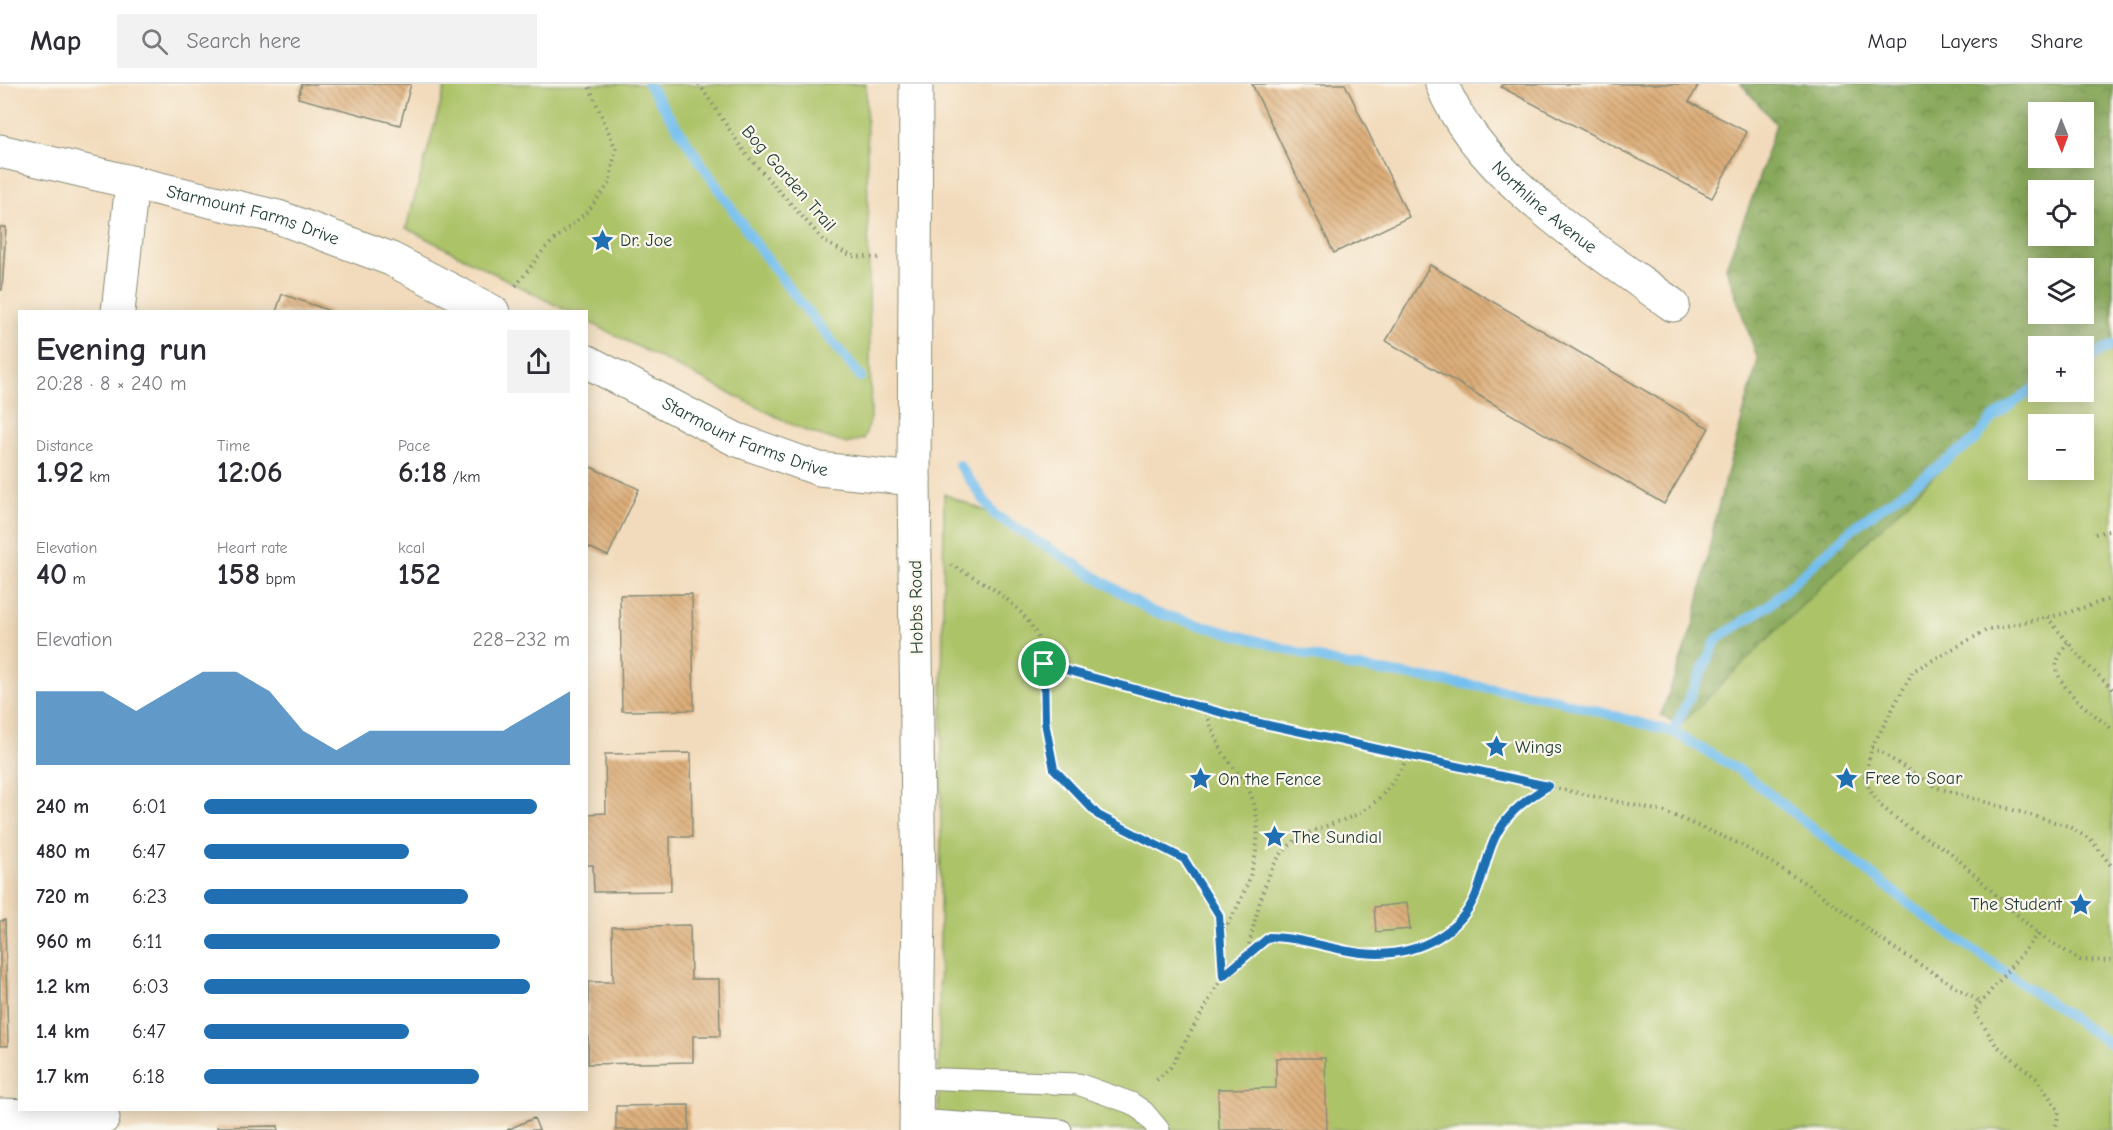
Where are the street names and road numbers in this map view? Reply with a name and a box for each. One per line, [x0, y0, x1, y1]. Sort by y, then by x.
street label: Bog Garden Trail [737, 121, 840, 235]
street label: Northline Avenue [1487, 157, 1601, 258]
street label: Starmount Farms Drive [164, 181, 342, 250]
street label: Starmount Farms Drive [659, 393, 829, 481]
street label: Hobbs Road [905, 560, 928, 654]

